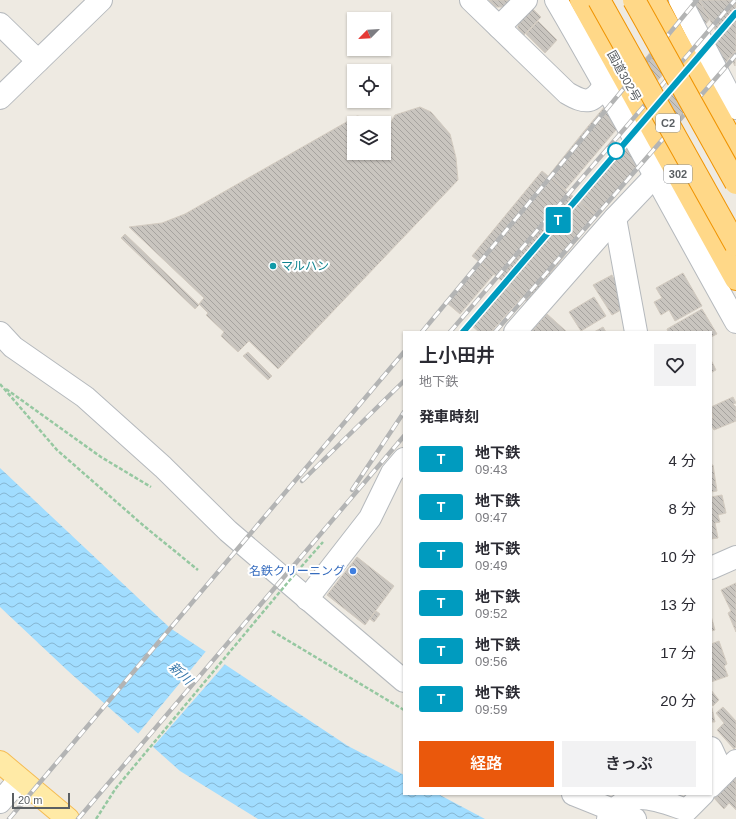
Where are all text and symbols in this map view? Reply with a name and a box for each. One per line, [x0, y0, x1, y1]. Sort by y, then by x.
north arrow [347, 12, 391, 56]
map controls [347, 12, 391, 160]
street label: 国道302号 [604, 48, 644, 104]
button: locate [347, 64, 391, 108]
road number: C2 [656, 114, 680, 132]
button: layers [347, 116, 391, 160]
unlabelled marker [607, 142, 625, 160]
road number: 302 [664, 165, 692, 183]
line badge: T [545, 207, 571, 233]
text: T [554, 212, 562, 228]
place label: マルハン [281, 259, 329, 273]
marker: マルハン [268, 261, 278, 271]
button: heart [654, 344, 696, 386]
text: 上小田井 [419, 345, 495, 366]
text: 地下鉄 [419, 374, 458, 389]
text: 発車時刻 [419, 408, 479, 425]
text: 地下鉄 [475, 444, 520, 461]
text: T [437, 451, 445, 467]
text: 4 分 [668, 452, 696, 469]
text: 09:43 [475, 462, 508, 477]
text: 地下鉄 [475, 492, 520, 509]
text: T [437, 499, 445, 515]
text: 8 分 [668, 500, 696, 517]
text: 09:47 [475, 510, 508, 525]
text: 地下鉄 [475, 540, 520, 557]
text: T [437, 547, 445, 563]
text: 10 分 [660, 548, 696, 565]
text: 09:49 [475, 558, 508, 573]
place label: 名鉄クリーニング [249, 564, 345, 578]
marker: 名鉄クリーニング [348, 566, 358, 576]
text: 地下鉄 [475, 588, 520, 605]
text: T [437, 595, 445, 611]
text: 13 分 [660, 596, 696, 613]
text: 09:52 [475, 606, 508, 621]
text: 地下鉄 [475, 636, 520, 653]
text: T [437, 643, 445, 659]
text: 17 分 [660, 644, 696, 661]
text: 09:56 [475, 654, 508, 669]
water label: 新川 [166, 659, 197, 689]
text: 地下鉄 [475, 684, 520, 701]
text: T [437, 691, 445, 707]
text: 20 分 [660, 692, 696, 709]
text: 09:59 [475, 702, 508, 717]
button: 経路 [419, 741, 554, 787]
button: きっぷ [562, 741, 696, 787]
scale bar [12, 791, 70, 810]
text: 20 m [18, 794, 42, 806]

